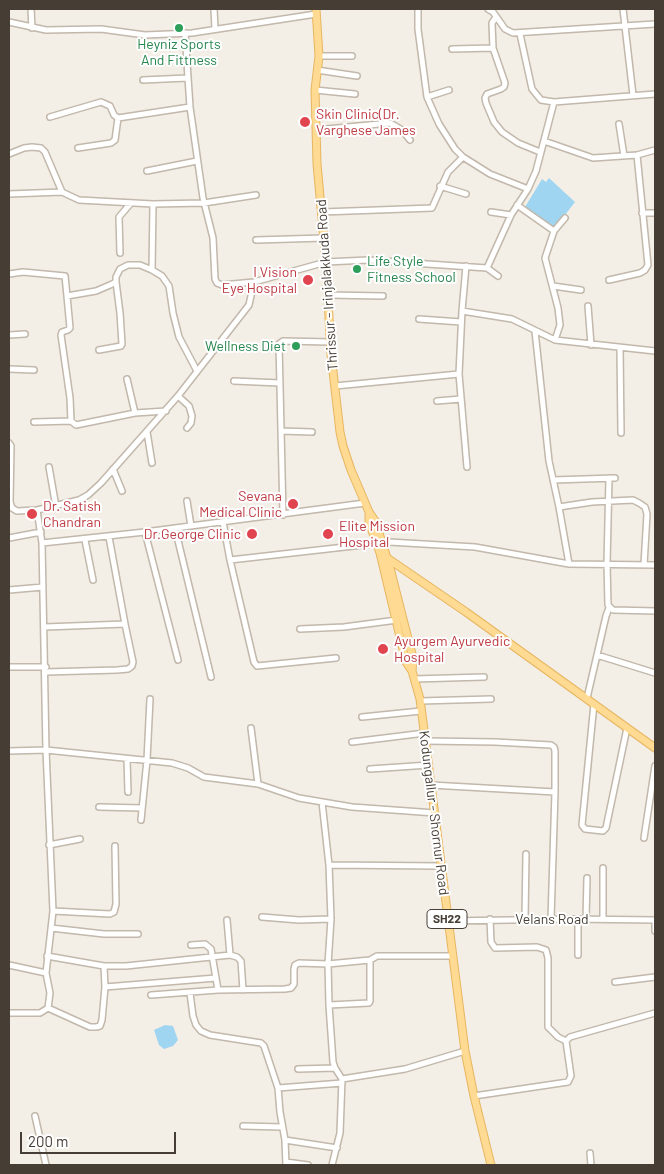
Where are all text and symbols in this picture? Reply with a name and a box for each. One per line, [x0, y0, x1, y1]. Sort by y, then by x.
marker: Heyniz Sports And Fittness [173, 22, 185, 34]
place label: Heyniz Sports And Fittness [137, 36, 221, 68]
place label: Skin Clinic(Dr. Varghese James [316, 106, 416, 138]
marker: Skin Clinic(Dr. Varghese James [298, 115, 312, 129]
street label: Thrissur - Irinjalakkuda Road [313, 199, 341, 371]
place label: Life Style Fitness School [367, 253, 456, 286]
marker: Life Style Fitness School [351, 263, 363, 275]
place label: I Vision Eye Hospital [222, 264, 297, 296]
marker: I Vision Eye Hospital [301, 273, 315, 287]
place label: Wellness Diet [205, 338, 286, 354]
marker: Wellness Diet [290, 340, 302, 352]
place label: Sevana Medical Clinic [199, 488, 282, 520]
marker: Sevana Medical Clinic [286, 497, 300, 511]
place label: Dr. Satish Chandran [43, 498, 101, 530]
marker: Dr. Satish Chandran [25, 507, 39, 521]
place label: Elite Mission Hospital [339, 518, 415, 550]
place label: Dr.George Clinic [144, 526, 241, 542]
marker: Dr.George Clinic [245, 527, 259, 541]
marker: Elite Mission Hospital [321, 527, 335, 541]
place label: Ayurgem Ayurvedic Hospital [394, 633, 510, 666]
marker: Ayurgem Ayurvedic Hospital [376, 642, 390, 656]
street label: Kodungallur - Shornur Road [416, 730, 452, 896]
road number: SH22 [427, 910, 467, 929]
street label: Velans Road [515, 911, 589, 927]
scale bar [22, 1122, 179, 1154]
text: 200 m [28, 1132, 68, 1150]

